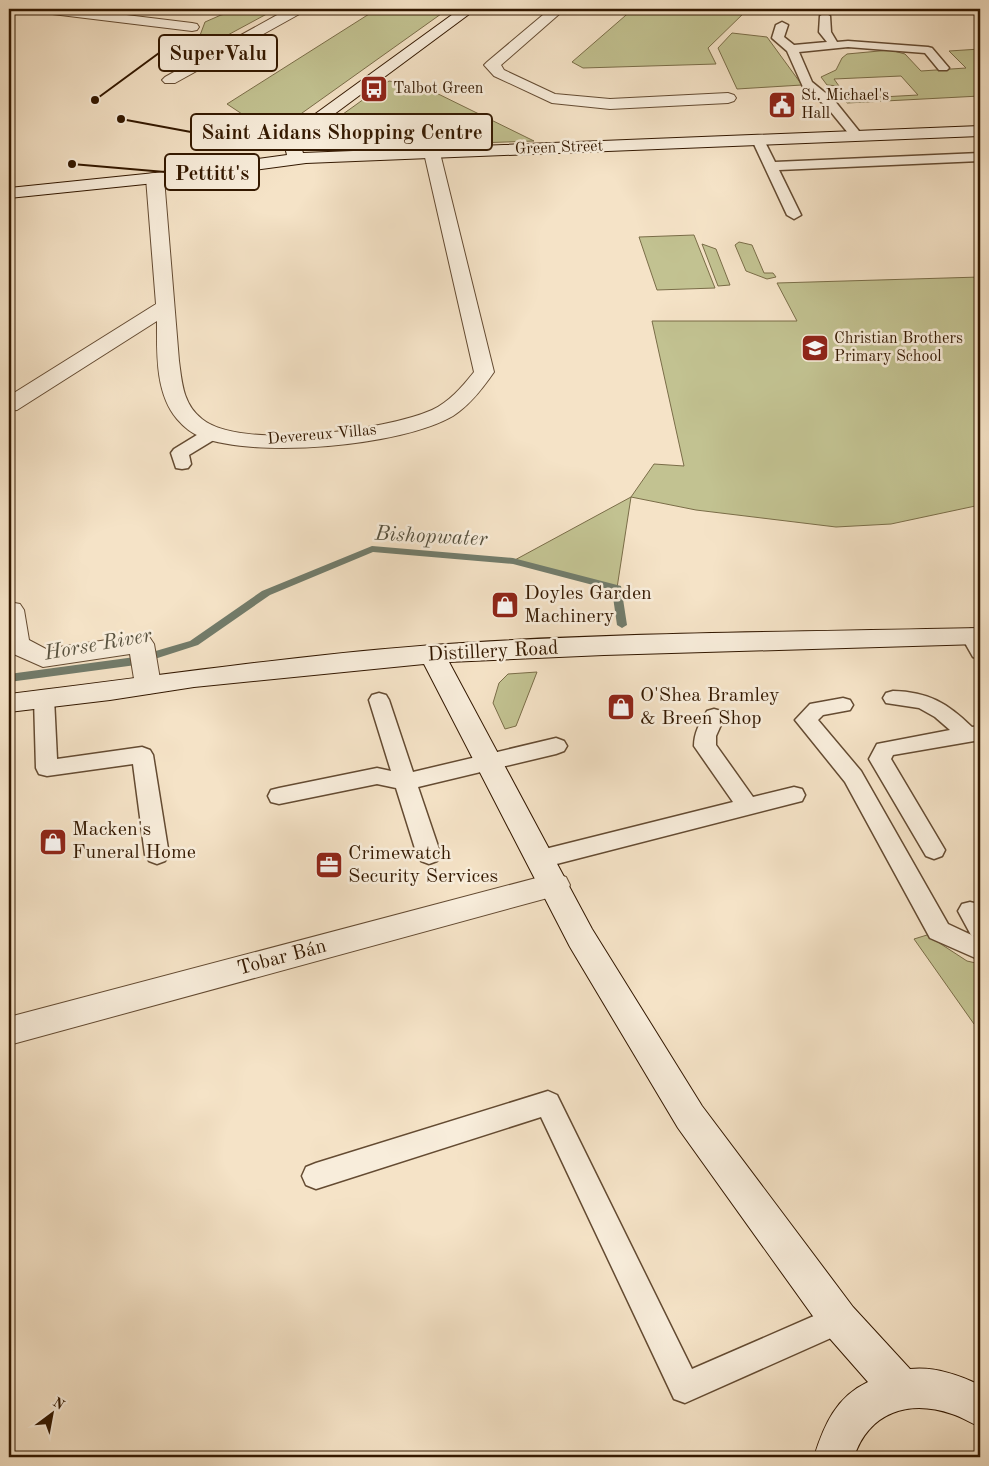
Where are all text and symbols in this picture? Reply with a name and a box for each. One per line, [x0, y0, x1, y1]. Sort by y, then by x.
callout: SuperValu [159, 35, 277, 71]
text: SuperValu [169, 44, 267, 65]
bus stop icon: Talbot Green [359, 74, 389, 104]
place label: Talbot Green [393, 81, 484, 97]
place label: St. Michael's Hall [801, 88, 889, 122]
public building icon: St. Michael's Hall [767, 90, 797, 120]
callout: Saint Aidans Shopping Centre [191, 114, 492, 150]
text: Saint Aidans Shopping Centre [201, 123, 483, 144]
street label: Green Street [515, 138, 604, 158]
callout: Pettitt's [165, 154, 259, 190]
text: Pettitt's [175, 164, 249, 185]
place label: Christian Brothers Primary School [834, 331, 963, 365]
school or university icon: Christian Brothers Primary School [800, 333, 830, 363]
street label: Devereux Villas [267, 422, 377, 448]
water label: Bishopwater [373, 524, 489, 550]
place label: Doyles Garden Machinery [524, 584, 652, 627]
shop icon: Doyles Garden Machinery [490, 590, 520, 620]
water label: Horse River [42, 625, 154, 665]
street label: Distillery Road [427, 639, 559, 665]
place label: O'Shea Bramley & Breen Shop [640, 686, 780, 729]
shop icon: O'Shea Bramley & Breen Shop [606, 692, 636, 722]
place label: Macken's Funeral Home [72, 820, 196, 863]
shop icon: Macken's Funeral Home [38, 827, 68, 857]
place label: Crimewatch Security Services [348, 844, 498, 887]
office icon: Crimewatch Security Services [314, 850, 344, 880]
street label: Tobar Bán [235, 936, 329, 979]
north arrow [28, 1388, 78, 1438]
text: N [50, 1395, 67, 1413]

